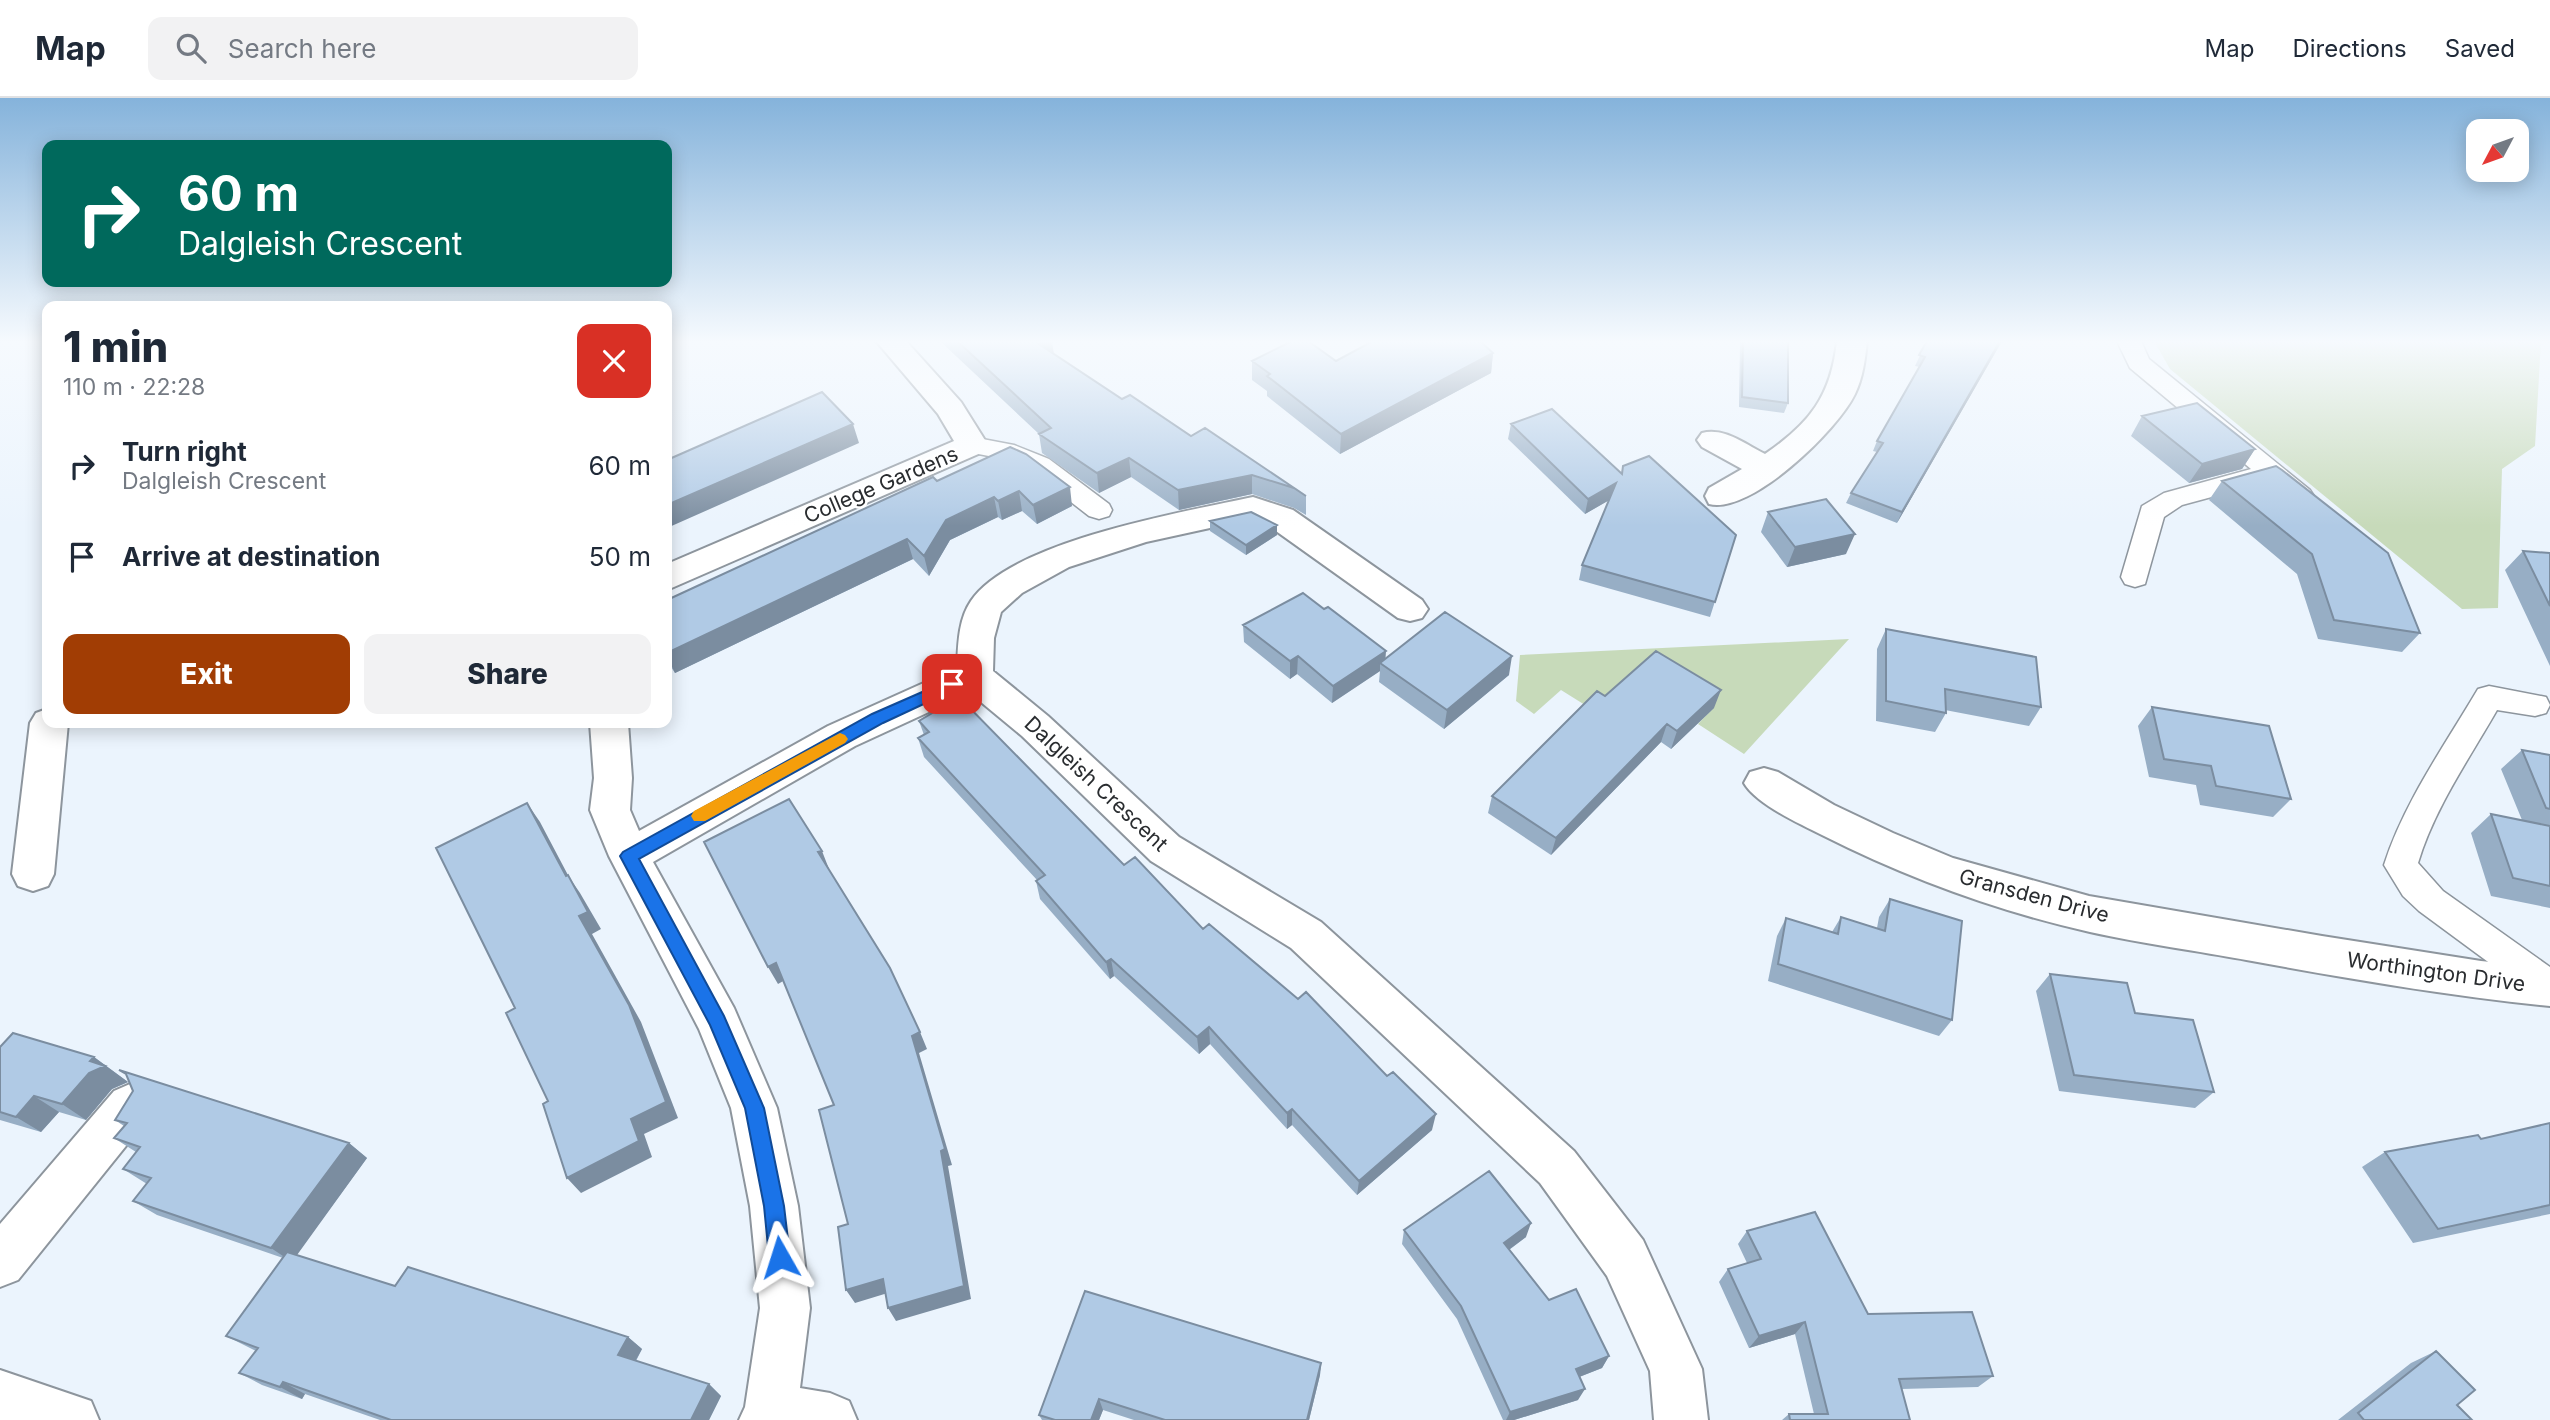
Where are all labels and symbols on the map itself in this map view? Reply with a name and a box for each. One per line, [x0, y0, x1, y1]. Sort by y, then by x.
north arrow [2466, 119, 2529, 182]
street label: College Gardens [800, 441, 962, 528]
pin [922, 654, 982, 714]
street label: Dalgleish Crescent [1020, 711, 1173, 856]
street label: Gransden Drive [1956, 863, 2112, 928]
street label: Worthington Drive [2345, 947, 2527, 996]
position arrow [743, 1220, 817, 1294]

